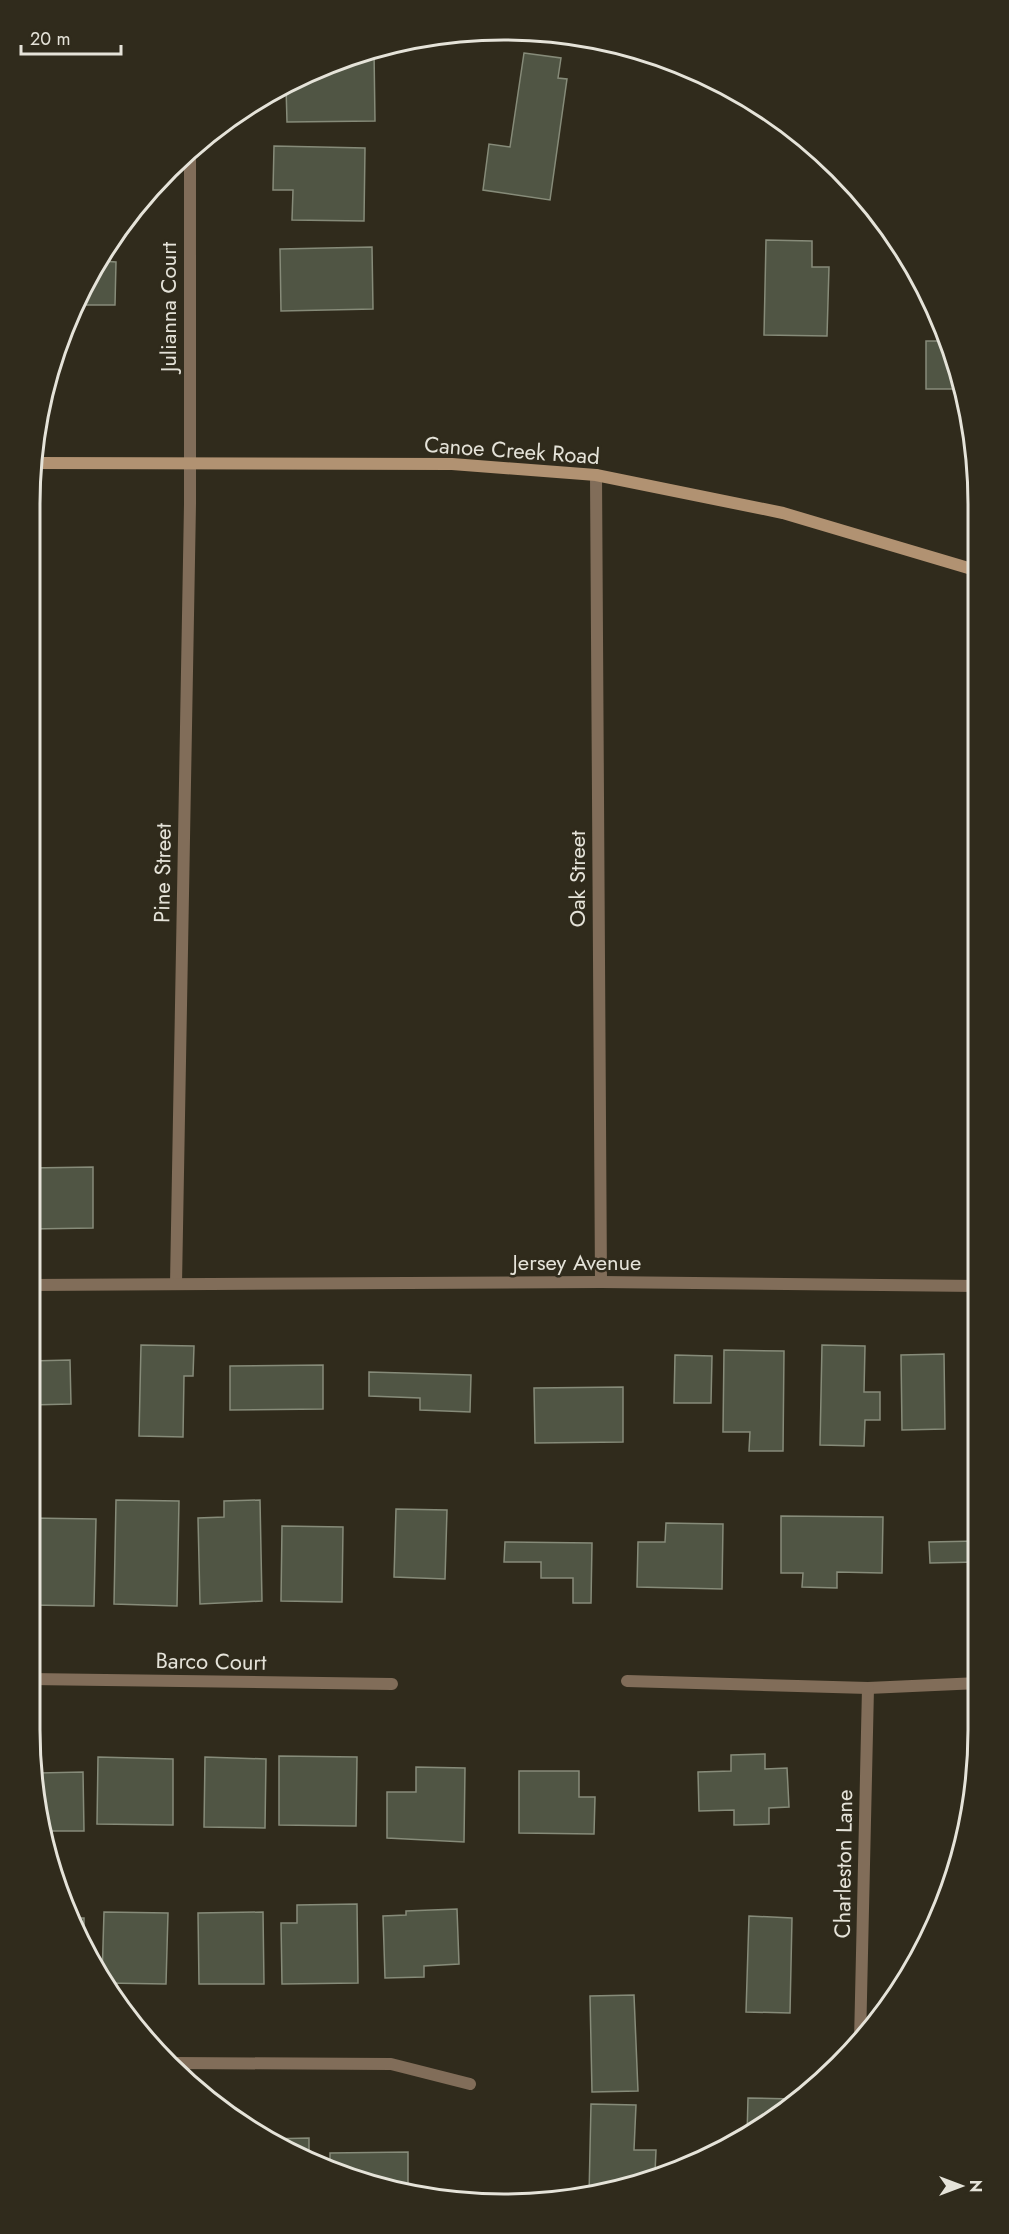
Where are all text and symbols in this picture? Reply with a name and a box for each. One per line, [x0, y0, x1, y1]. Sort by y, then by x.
scale bar [21, 18, 122, 56]
text: 20 m [30, 26, 70, 52]
street label: Julianna Court [152, 241, 184, 375]
street label: Canoe Creek Road [423, 428, 601, 472]
street label: Pine Street [145, 822, 179, 923]
street label: Oak Street [561, 830, 593, 927]
street label: Jersey Avenue [510, 1246, 641, 1278]
street label: Barco Court [155, 1644, 267, 1678]
street label: Charleston Lane [826, 1789, 860, 1939]
north arrow [931, 2156, 991, 2216]
text: N [964, 2180, 987, 2192]

